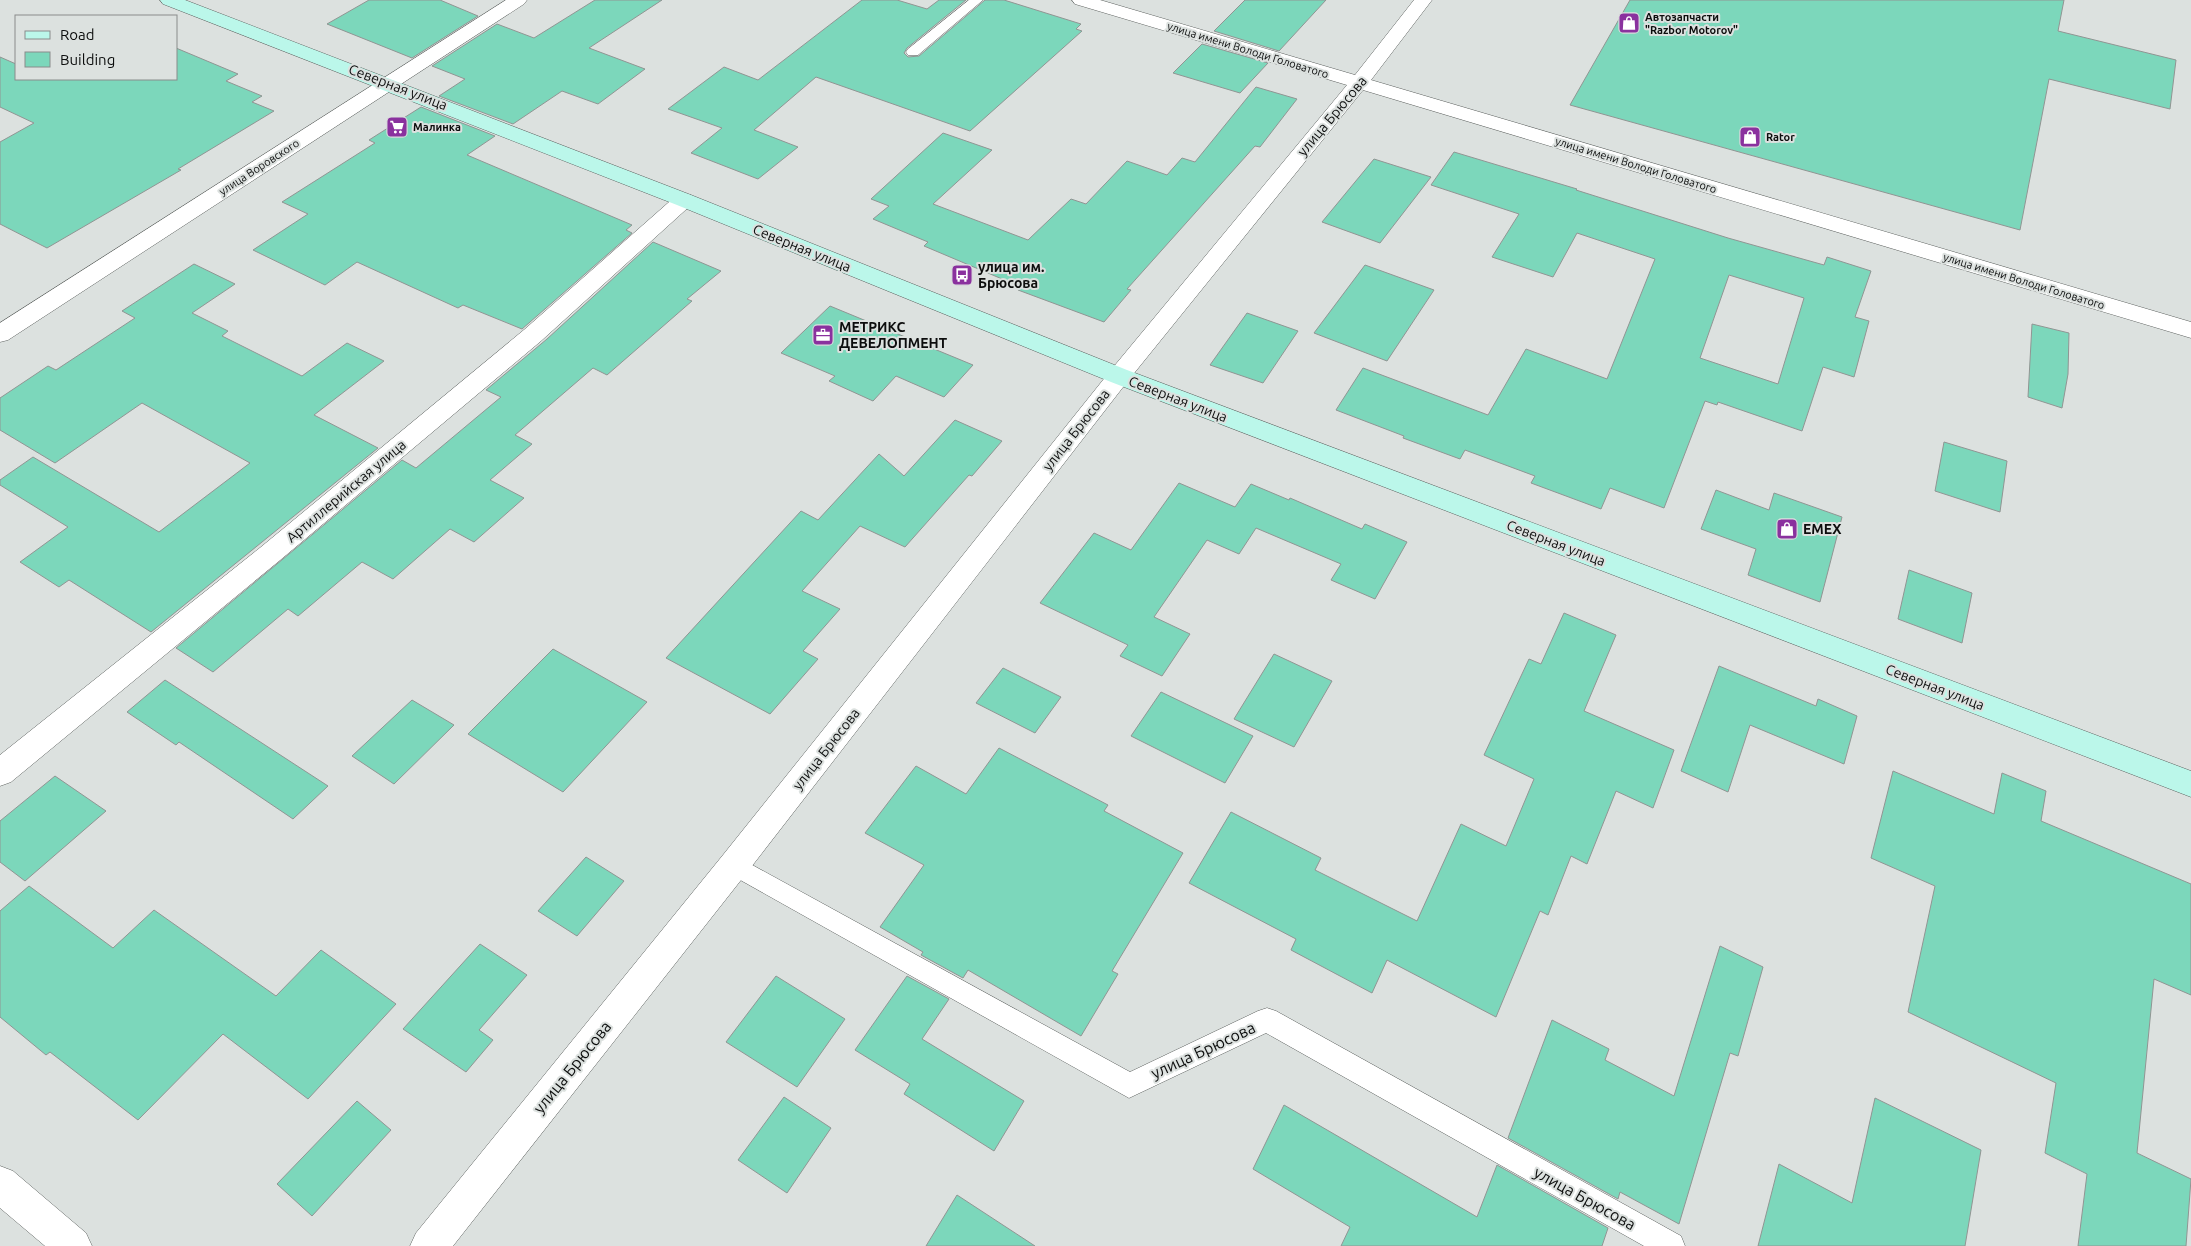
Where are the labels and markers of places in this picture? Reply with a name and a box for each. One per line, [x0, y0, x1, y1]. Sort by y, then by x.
shop icon: Автозапчасти "Razbor Motorov" [1617, 11, 1641, 35]
place label: Автозапчасти "Razbor Motorov" [1645, 11, 1738, 36]
supermarket icon: Малинка [385, 115, 409, 139]
place label: Малинка [413, 121, 461, 133]
shop icon: Rator [1738, 125, 1762, 149]
place label: Rator [1766, 131, 1795, 143]
place label: улица им. Брюсова [978, 259, 1045, 291]
bus stop icon: улица им. Брюсова [950, 263, 974, 287]
place label: МЕТРИКС ДЕВЕЛОПМЕНТ [839, 319, 948, 351]
office icon: МЕТРИКС ДЕВЕЛОПМЕНТ [811, 323, 835, 347]
shop icon: EMEX [1775, 517, 1799, 541]
place label: EMEX [1803, 521, 1842, 537]

